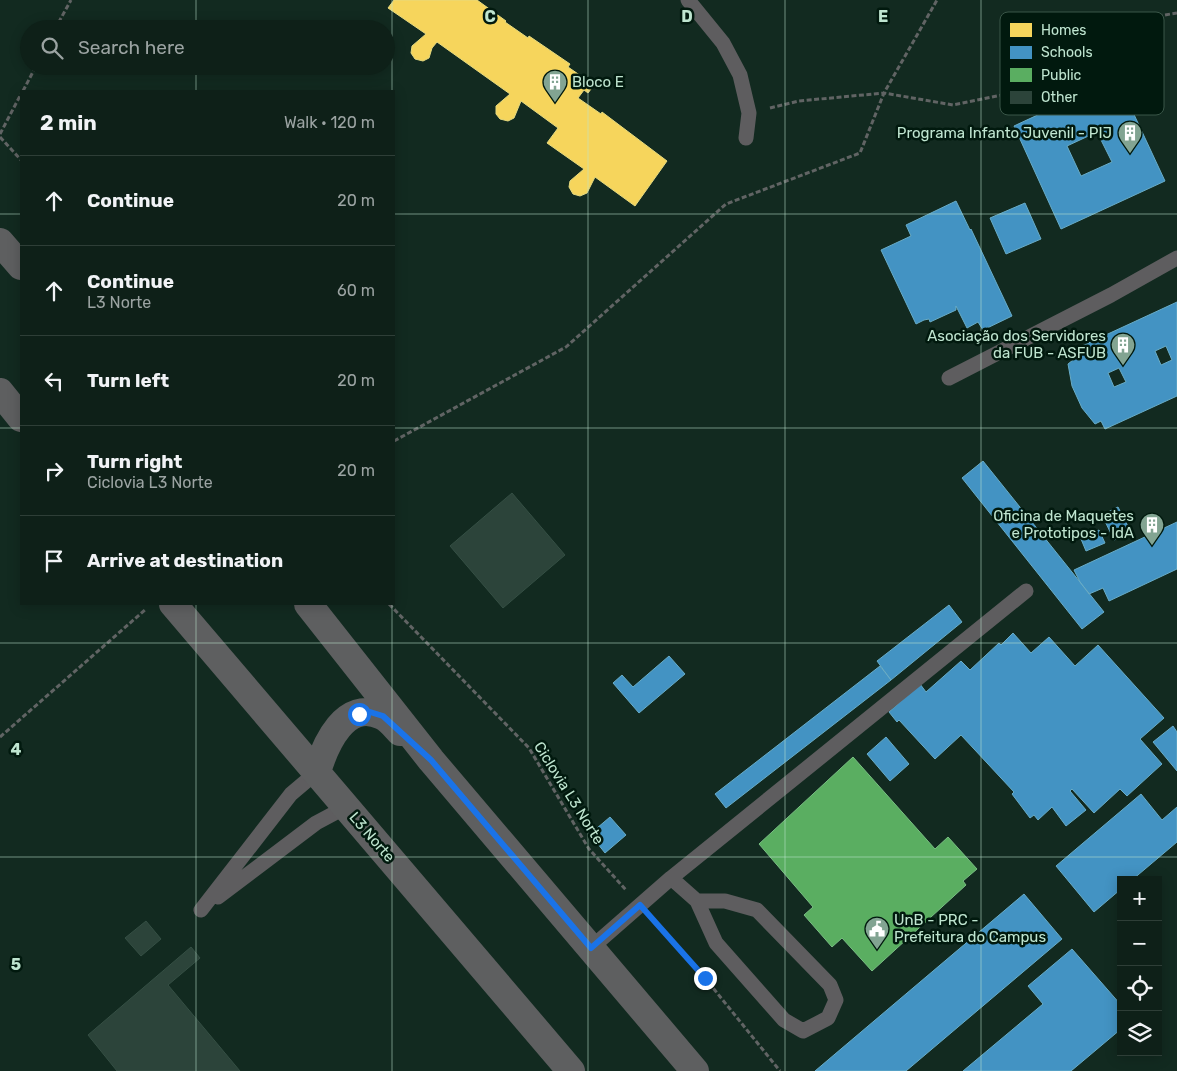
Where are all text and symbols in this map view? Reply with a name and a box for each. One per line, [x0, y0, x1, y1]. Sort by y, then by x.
text: C [484, 7, 496, 26]
text: D [681, 7, 693, 26]
text: E [878, 7, 888, 26]
legend [1000, 12, 1164, 115]
search box [20, 20, 395, 75]
text: Homes [1041, 22, 1086, 39]
icon: search [38, 34, 66, 62]
text: Search here [78, 36, 185, 59]
text: Schools [1041, 44, 1093, 61]
text: Public [1041, 67, 1082, 84]
building icon: Bloco E [542, 69, 568, 103]
place label: Bloco E [572, 73, 624, 91]
text: Other [1041, 89, 1078, 106]
text: 2 min [40, 110, 97, 135]
text: Walk · 120 m [284, 113, 375, 132]
building icon: Programa Infanto Juvenil - PIJ [1117, 120, 1143, 154]
place label: Programa Infanto Juvenil - PIJ [897, 124, 1112, 142]
icon: ahead [40, 187, 68, 215]
text: Continue [87, 189, 174, 212]
text: 20 m [337, 191, 375, 210]
text: Continue [87, 270, 174, 293]
icon: ahead [40, 277, 68, 305]
text: 60 m [337, 281, 375, 300]
text: L3 Norte [87, 293, 151, 312]
place label: Asociação dos Servidores da FUB - ASFUB [927, 327, 1106, 362]
building icon: Asociação dos Servidores da FUB - ASFUB [1110, 332, 1136, 366]
icon: left [40, 367, 68, 395]
text: Turn left [87, 369, 169, 392]
text: 20 m [337, 371, 375, 390]
text: Turn right [87, 450, 182, 473]
icon: right [40, 457, 68, 485]
text: 20 m [337, 461, 375, 480]
text: Ciclovia L3 Norte [87, 473, 213, 492]
place label: Oficina de Maquetes e Prototipos - IdA [993, 507, 1134, 542]
building icon: Oficina de Maquetes e Prototipos - IdA [1139, 512, 1165, 546]
icon: arrive [40, 547, 68, 575]
text: Arrive at destination [87, 549, 283, 572]
route start [348, 703, 371, 726]
street label: Ciclovia L3 Norte [530, 738, 608, 848]
text: 4 [11, 740, 22, 759]
street label: L3 Norte [345, 808, 399, 866]
map controls [1117, 876, 1162, 1056]
button: + [1117, 876, 1162, 921]
place label: UnB - PRC - Prefeitura do Campus [894, 911, 1046, 946]
public building icon: UnB - PRC - Prefeitura do Campus [864, 916, 890, 950]
button: − [1117, 921, 1162, 966]
text: 5 [11, 955, 21, 974]
button: locate [1117, 966, 1162, 1011]
route end [694, 967, 717, 990]
button: layers [1117, 1011, 1162, 1056]

